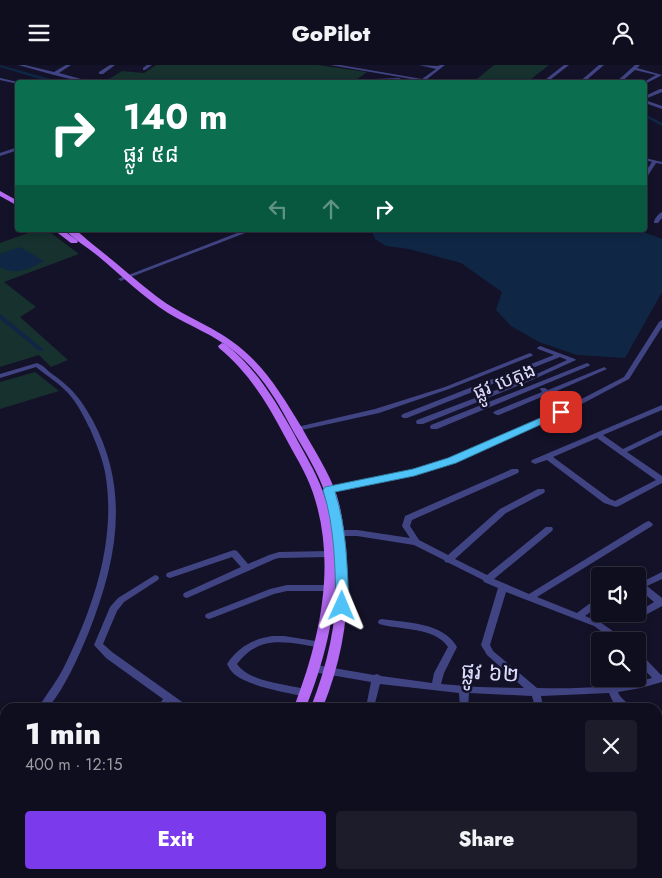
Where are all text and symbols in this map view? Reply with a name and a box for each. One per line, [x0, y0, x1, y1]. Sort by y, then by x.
text: GoPilot [292, 17, 370, 49]
icon: menu [25, 19, 53, 47]
icon: person [609, 19, 637, 47]
text: 140 m [123, 92, 228, 142]
icon: right [40, 100, 105, 165]
text: ផ្លូវ ៥៨ [123, 138, 179, 170]
icon: left [264, 195, 292, 223]
icon: ahead [317, 195, 345, 223]
icon: right [370, 195, 398, 223]
street label: ផ្លូវ បេតុង [469, 356, 541, 409]
pin [540, 391, 582, 433]
icon: arrive [547, 398, 575, 426]
map controls [591, 567, 646, 687]
button: sound [591, 567, 646, 622]
position arrow [315, 579, 367, 631]
button: search [591, 632, 646, 687]
street label: ផ្លូវ ៦២ [460, 654, 520, 694]
text: 1 min [25, 712, 101, 755]
button: close [585, 720, 637, 772]
text: 400 m · 12:15 [25, 753, 123, 776]
button: Exit [25, 811, 326, 869]
button: Share [336, 811, 637, 869]

